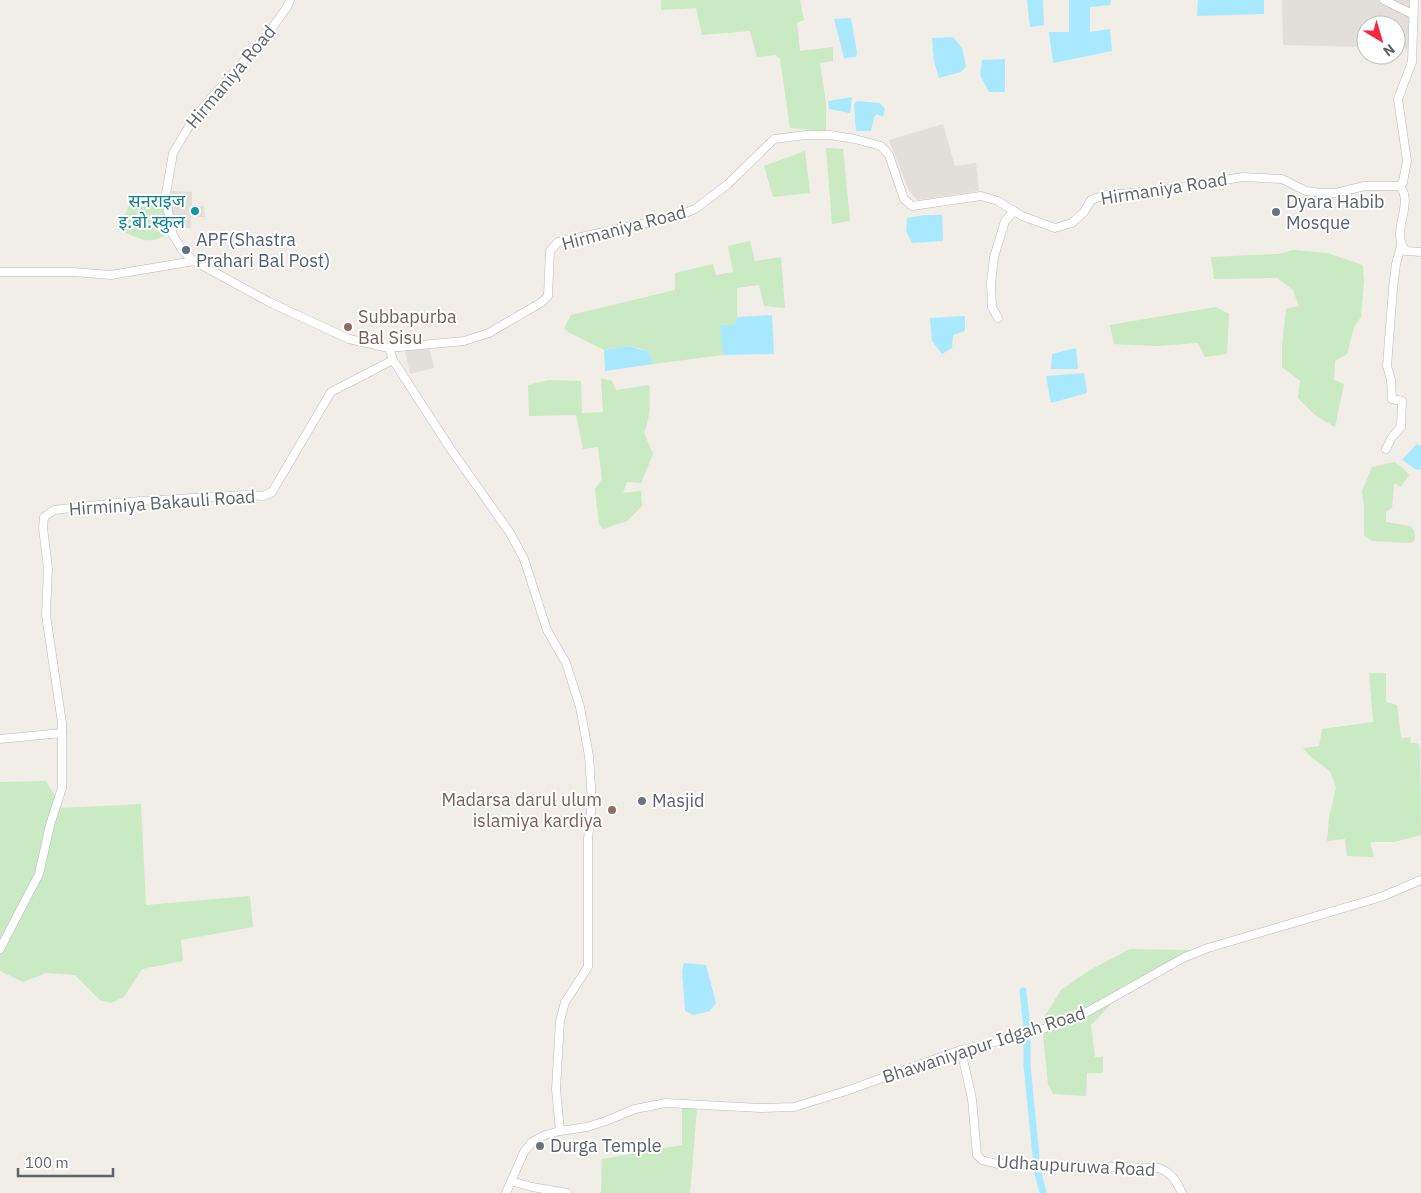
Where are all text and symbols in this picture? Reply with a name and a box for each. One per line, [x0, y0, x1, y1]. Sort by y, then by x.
north arrow [1356, 15, 1406, 65]
street label: Hirmaniya Road [181, 20, 281, 133]
text: N [1379, 40, 1399, 60]
street label: Hirmaniya Road [1099, 167, 1229, 210]
place label: सनराइज इ.बाे.स्कुल [118, 189, 186, 234]
place label: Dyara Habib Mosque [1286, 190, 1385, 234]
street label: Hirmaniya Road [559, 200, 689, 255]
marker: सनराइज इ.बाे.स्कुल [189, 205, 201, 217]
marker: Dyara Habib Mosque [1270, 206, 1282, 218]
place label: APF(Shastra Prahari Bal Post) [196, 228, 330, 272]
marker: APF(Shastra Prahari Bal Post) [180, 244, 192, 256]
place label: Subbapurba Bal Sisu [358, 305, 457, 349]
marker: Subbapurba Bal Sisu [342, 321, 354, 333]
street label: Hirminiya Bakauli Road [68, 485, 256, 520]
place label: Madarsa darul ulum islamiya kardiya [441, 788, 602, 832]
place label: Masjid [652, 789, 704, 812]
marker: Masjid [636, 795, 648, 807]
marker: Madarsa darul ulum islamiya kardiya [606, 804, 618, 816]
street label: Bhawaniyapur Idgah Road [880, 1001, 1088, 1088]
place label: Durga Temple [550, 1134, 662, 1157]
marker: Durga Temple [534, 1140, 546, 1152]
scale bar [18, 1146, 112, 1178]
street label: Udhaupuruwa Road [996, 1150, 1156, 1181]
text: 100 m [25, 1153, 69, 1172]

